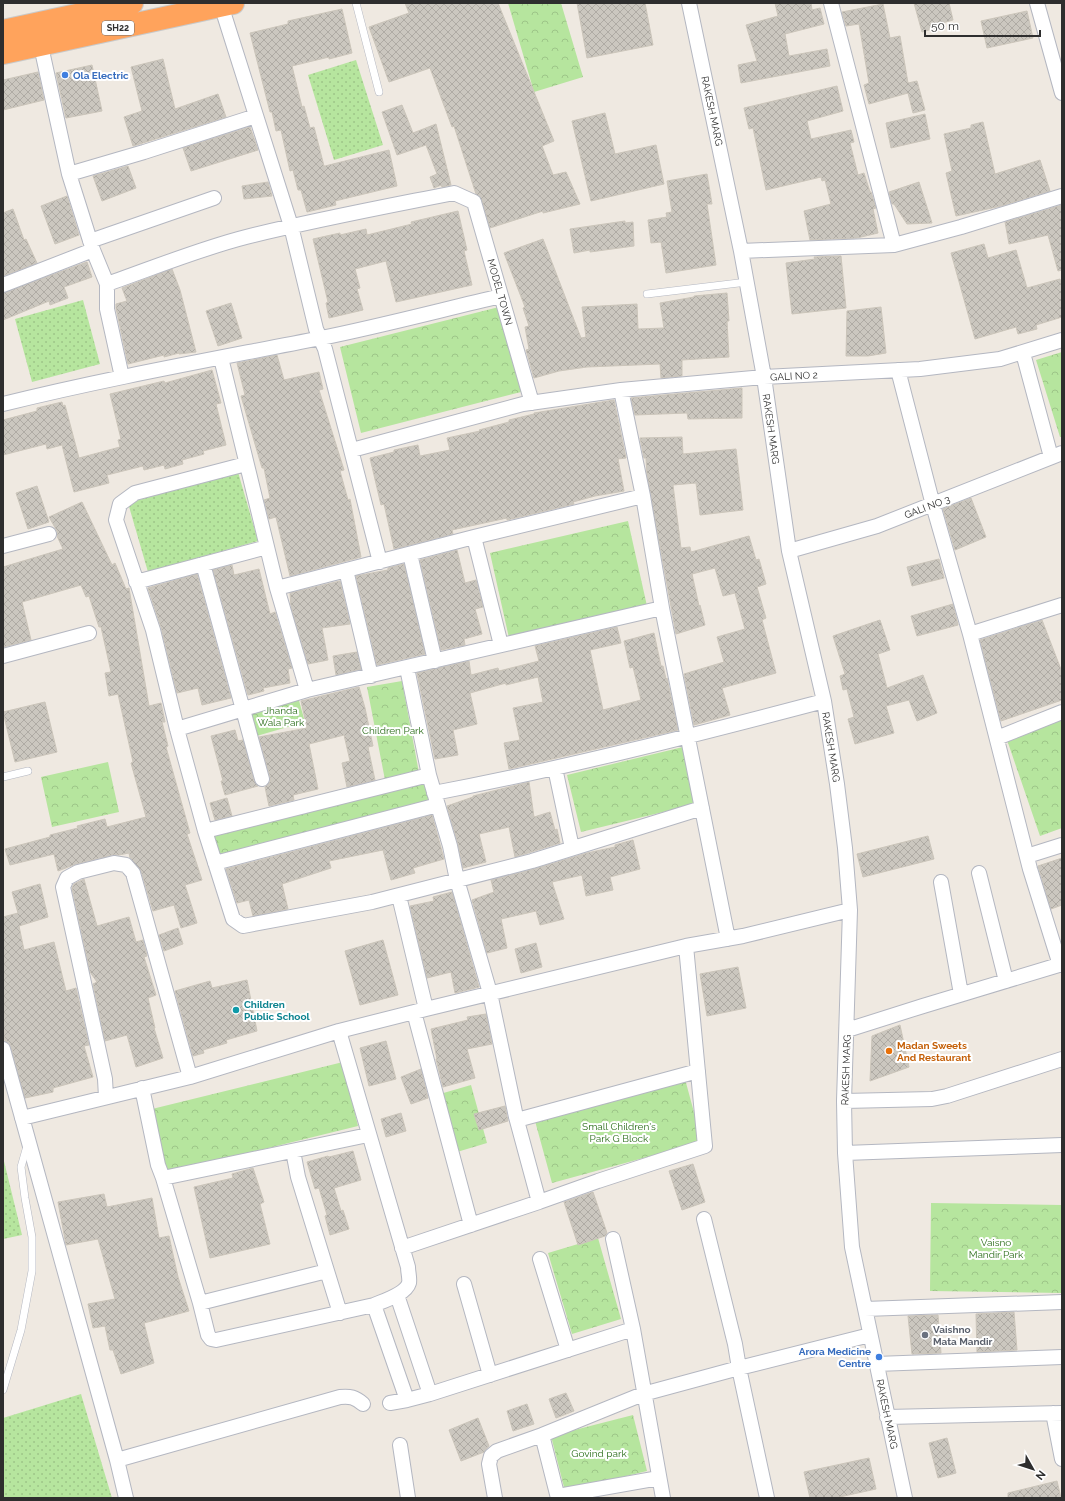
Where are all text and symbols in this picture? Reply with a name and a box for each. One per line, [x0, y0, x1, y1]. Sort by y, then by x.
scale bar [925, 12, 1040, 38]
text: 50 m [931, 19, 959, 33]
road number: SH22 [102, 21, 134, 35]
marker: Ola Electric [60, 70, 70, 80]
place label: Ola Electric [73, 70, 129, 81]
street label: RAKESH MARG [699, 75, 725, 147]
street label: MODEL TOWN [485, 258, 515, 326]
street label: GALI NO 2 [770, 369, 818, 383]
street label: RAKESH MARG [761, 393, 781, 465]
street label: GALI NO 3 [903, 493, 951, 521]
park label: Jhanda Wala Park [258, 705, 305, 728]
street label: RAKESH MARG [820, 711, 842, 783]
park label: Children Park [362, 725, 425, 736]
place label: Children Public School [244, 999, 310, 1022]
marker: Children Public School [231, 1005, 241, 1015]
street label: RAKESH MARG [839, 1034, 853, 1106]
place label: Madan Sweets And Restaurant [897, 1040, 971, 1063]
marker: Madan Sweets And Restaurant [884, 1046, 894, 1056]
park label: Small Children's Park G Block [582, 1121, 656, 1144]
park label: Vaisno Mandir Park [969, 1237, 1024, 1260]
place label: Vaishno Mata Mandir [933, 1324, 993, 1347]
marker: Vaishno Mata Mandir [920, 1330, 930, 1340]
place label: Arora Medicine Centre [799, 1346, 871, 1369]
marker: Arora Medicine Centre [874, 1352, 884, 1362]
street label: RAKESH MARG [874, 1378, 900, 1450]
park label: Govind park [571, 1448, 627, 1459]
north arrow [1013, 1449, 1053, 1489]
text: N [1033, 1468, 1048, 1482]

